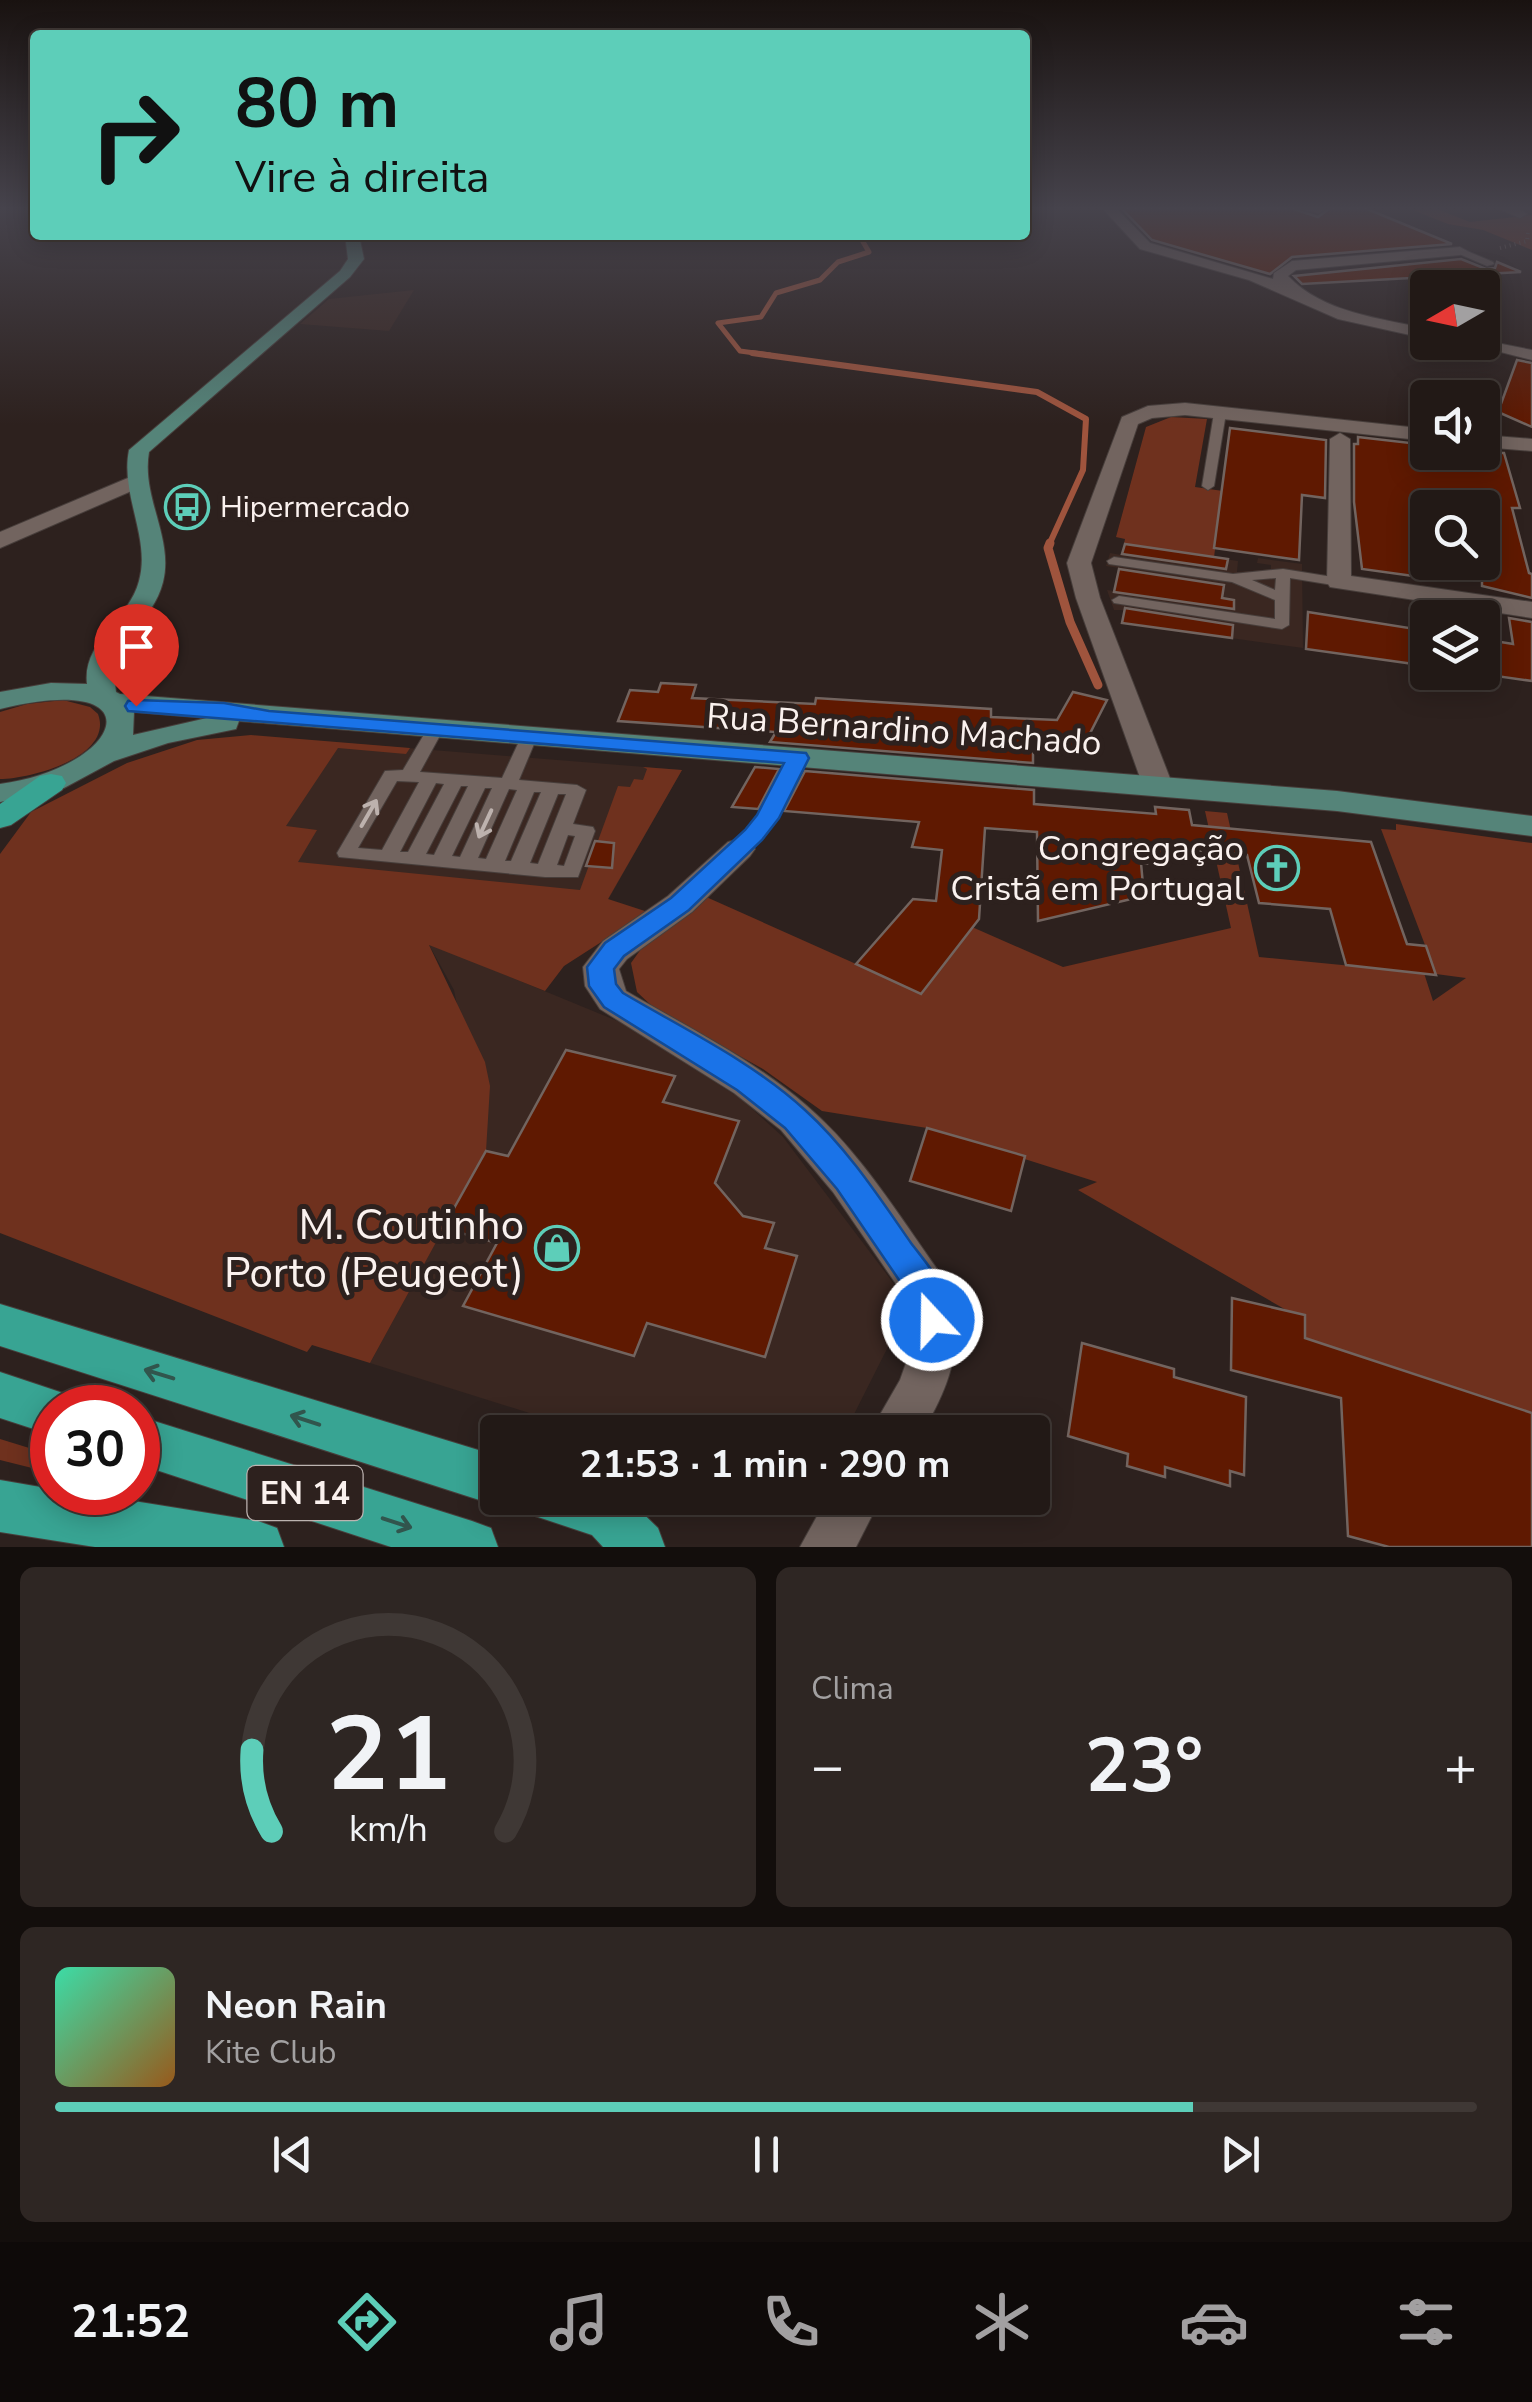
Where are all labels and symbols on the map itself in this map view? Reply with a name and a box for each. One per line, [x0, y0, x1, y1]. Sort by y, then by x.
north arrow [1410, 270, 1500, 360]
bus stop icon: Hipermercado [164, 484, 210, 530]
place label: Hipermercado [220, 487, 410, 528]
pin [94, 604, 179, 707]
street label: Rua Bernardino Machado [705, 692, 1103, 767]
one-way arrow [359, 799, 379, 828]
one-way arrow [474, 808, 493, 838]
place label: Congregação Cristã em Portugal [950, 825, 1245, 912]
church icon: Congregação Cristã em Portugal [1254, 845, 1300, 891]
place label: M. Coutinho Porto (Peugeot) [224, 1197, 524, 1302]
shop icon: M. Coutinho Porto (Peugeot) [534, 1225, 580, 1271]
position arrow [880, 1268, 984, 1372]
one-way arrow [144, 1364, 175, 1382]
speed limit sign: 30 [30, 1385, 160, 1515]
one-way arrow [289, 1409, 321, 1427]
road number: EN 14 [248, 1466, 362, 1520]
one-way arrow [381, 1516, 412, 1534]

